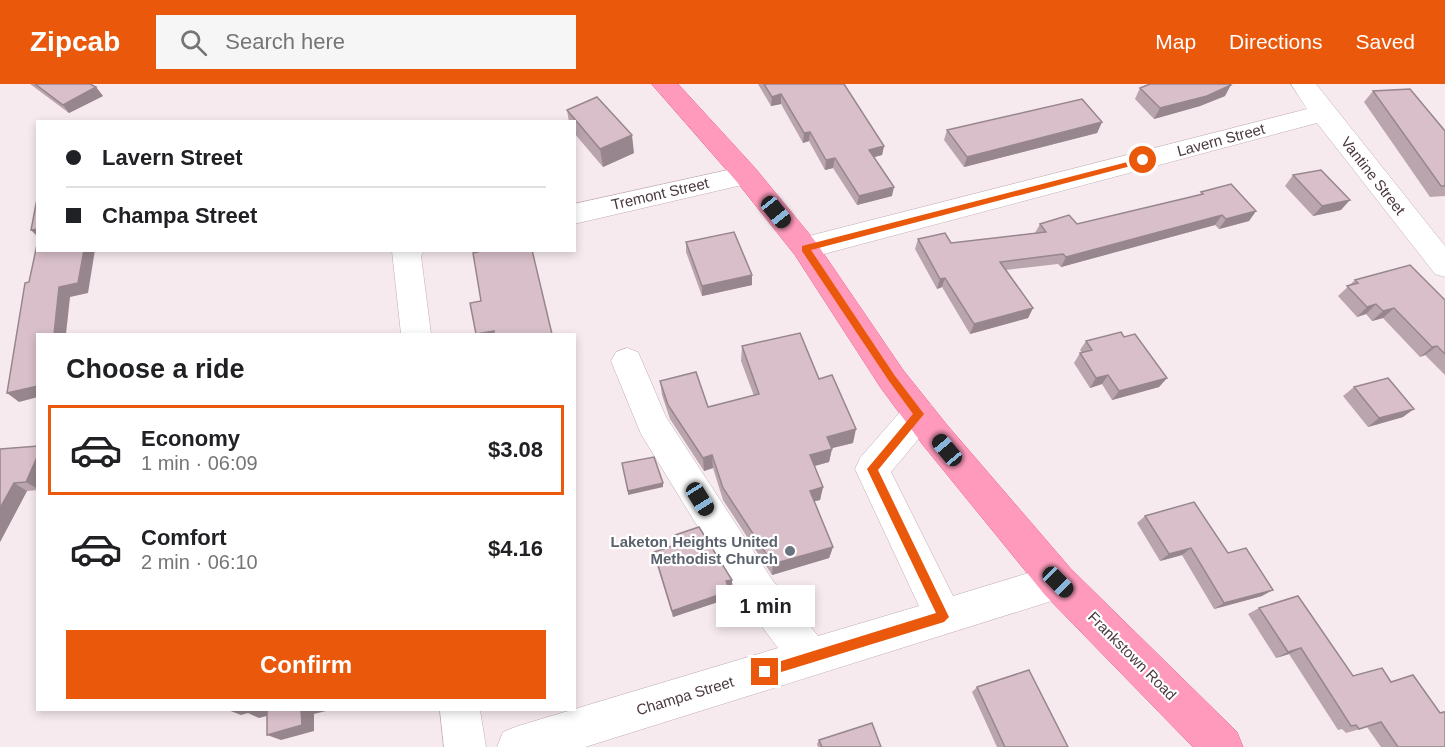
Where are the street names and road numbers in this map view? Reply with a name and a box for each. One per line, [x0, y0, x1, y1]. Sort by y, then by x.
street label: Lavern Street [1175, 119, 1267, 159]
street label: Vantine Street [1338, 133, 1410, 219]
street label: Tremont Street [610, 174, 711, 213]
street label: Frankstown Road [1085, 608, 1180, 703]
street label: Champa Street [634, 672, 736, 718]

